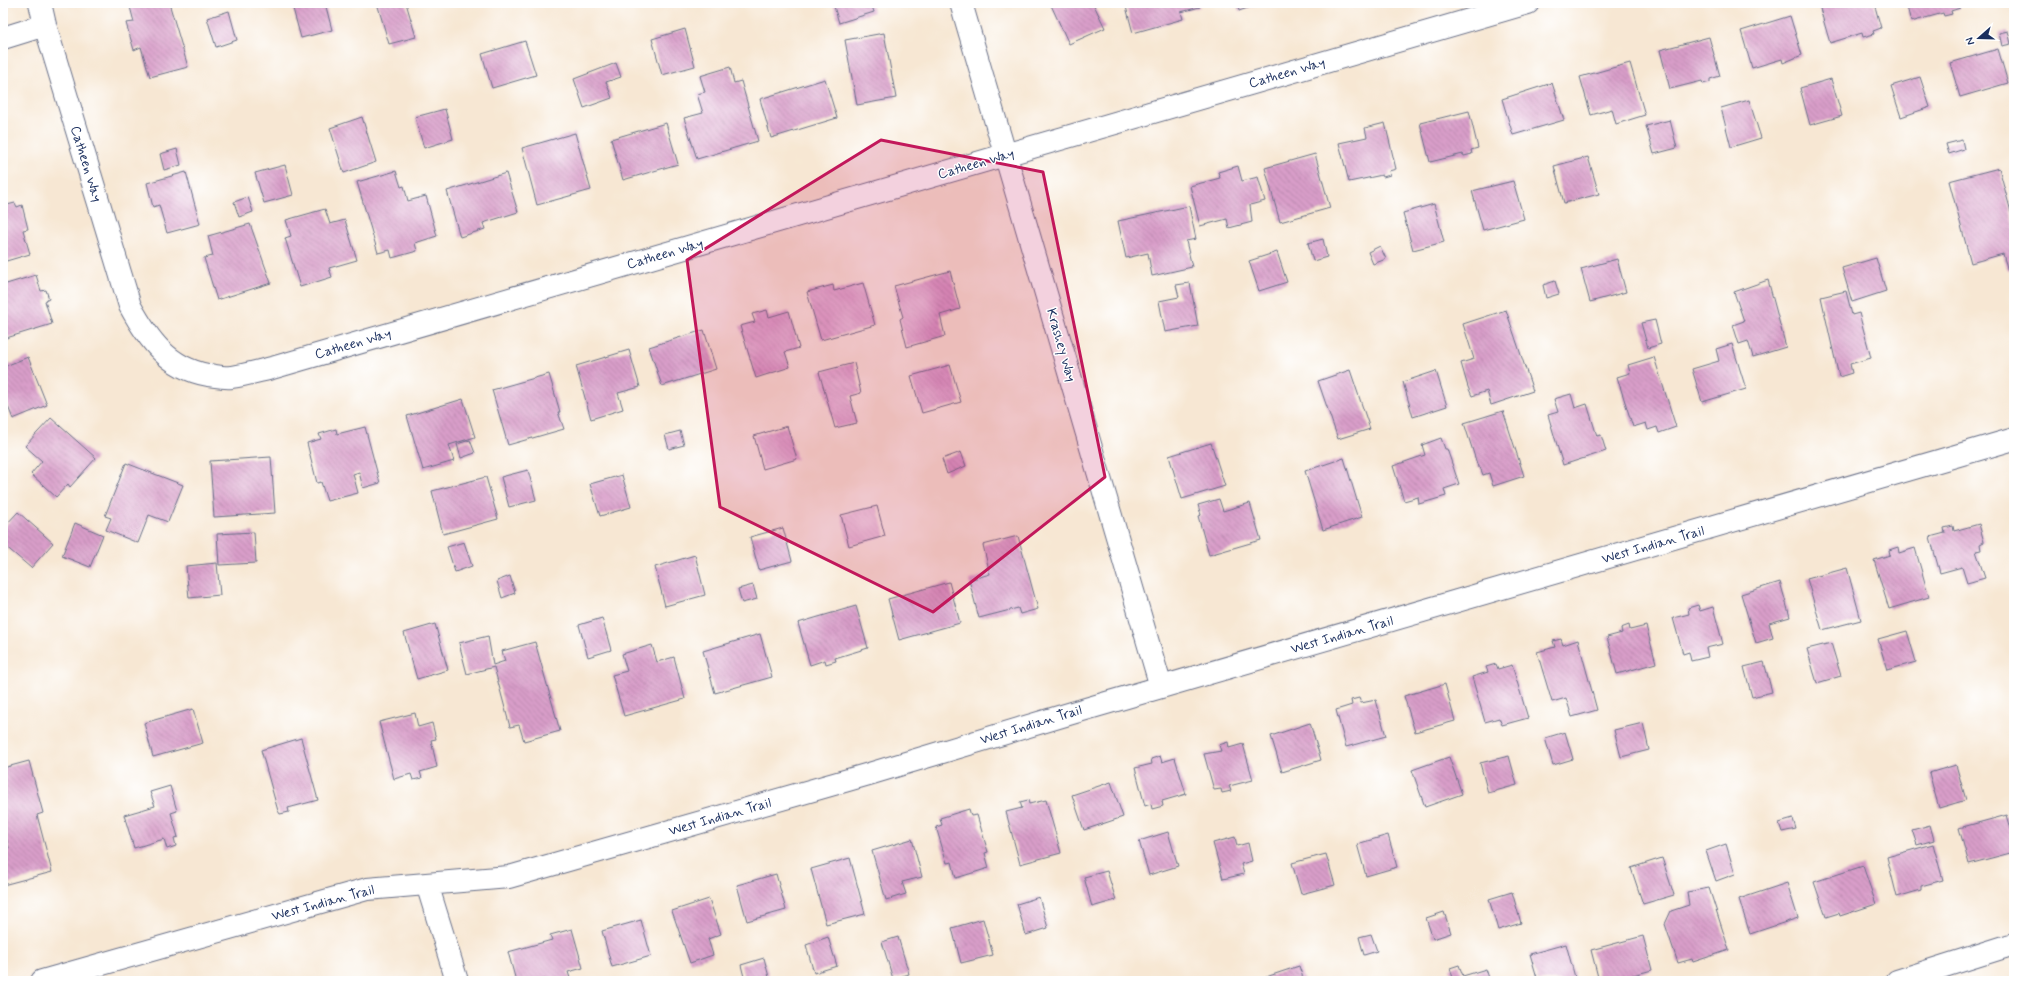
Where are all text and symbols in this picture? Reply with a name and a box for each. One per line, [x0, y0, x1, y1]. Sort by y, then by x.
north arrow [1959, 18, 1999, 58]
text: N [1963, 35, 1978, 47]
street label: Catheen Way [1247, 54, 1327, 92]
street label: Catheen Way [66, 124, 106, 204]
street label: Catheen Way [936, 145, 1016, 183]
street label: Catheen Way [625, 235, 705, 273]
street label: Krashey Way [1042, 306, 1080, 384]
street label: Catheen Way [313, 325, 393, 363]
street label: West Indian Trail [1600, 522, 1706, 568]
street label: West Indian Trail [1289, 612, 1395, 658]
street label: West Indian Trail [978, 701, 1084, 749]
street label: West Indian Trail [667, 794, 773, 840]
street label: West Indian Trail [270, 881, 377, 925]

